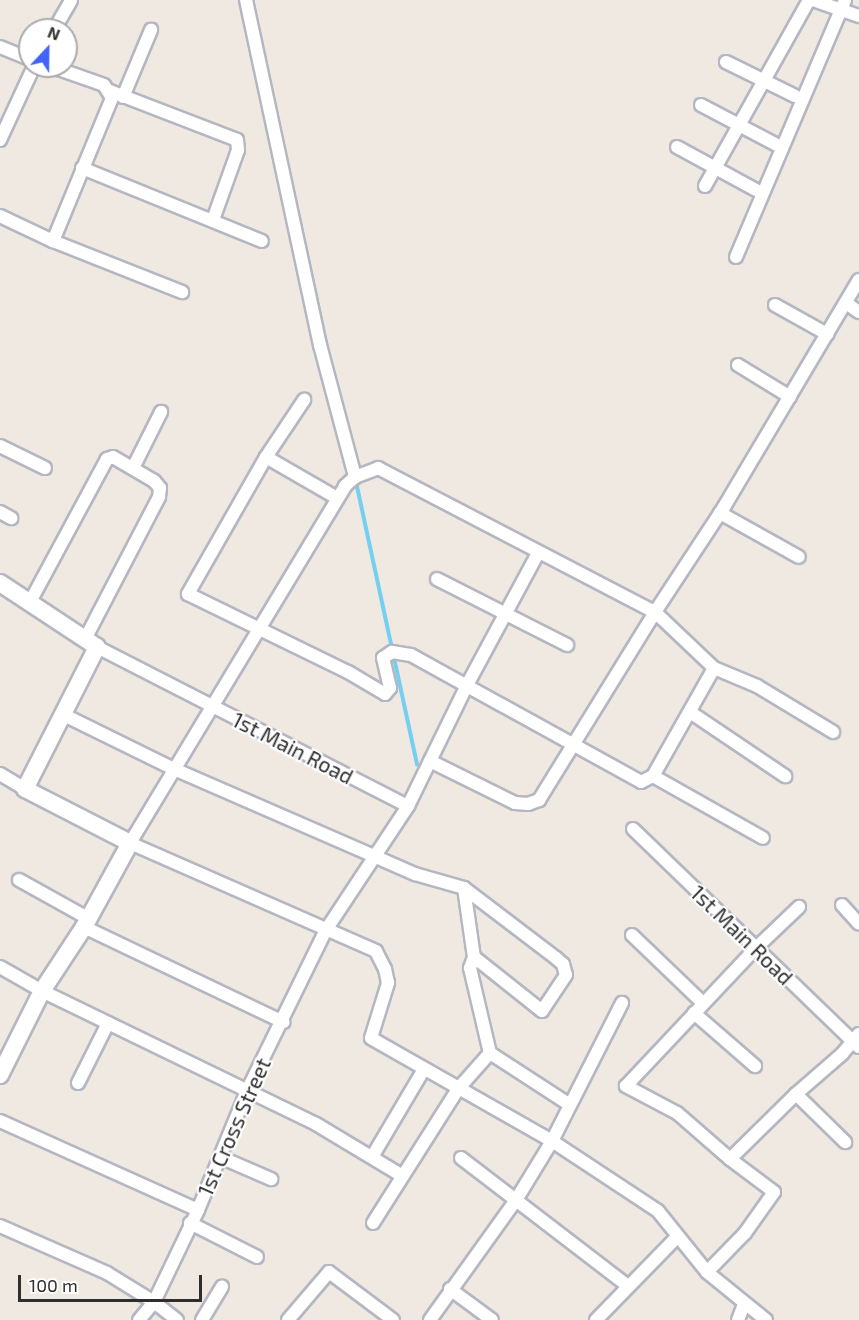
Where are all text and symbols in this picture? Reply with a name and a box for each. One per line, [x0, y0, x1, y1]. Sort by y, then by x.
north arrow [18, 18, 78, 78]
text: N [45, 22, 63, 44]
street label: 1st Main Road [228, 707, 358, 789]
street label: 1st Main Road [686, 880, 798, 990]
street label: 1st Cross Street [192, 1054, 276, 1200]
scale bar [21, 1263, 206, 1301]
text: 100 m [29, 1274, 78, 1296]

